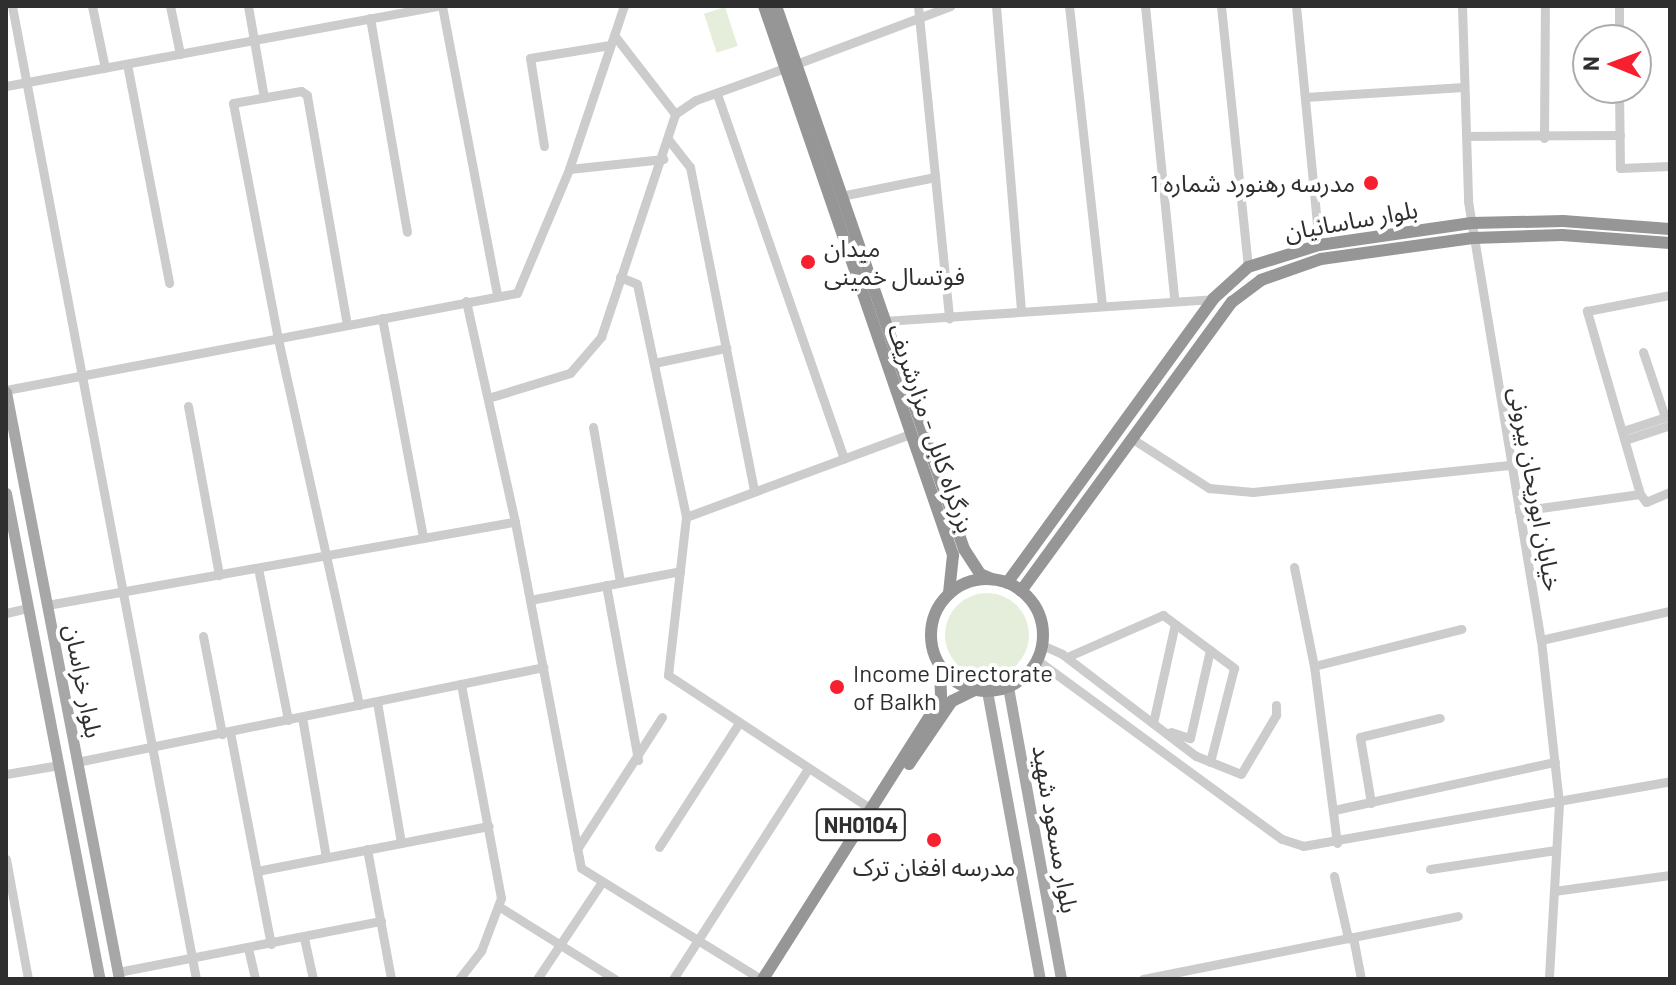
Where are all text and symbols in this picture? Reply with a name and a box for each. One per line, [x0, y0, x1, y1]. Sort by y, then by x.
north arrow [1572, 24, 1652, 104]
text: N [1577, 56, 1603, 71]
place label: مدرسه رهنورد شماره 1 [1150, 169, 1355, 197]
marker: مدرسه رهنورد شماره 1 [1362, 174, 1380, 192]
street label: بلوار ساسانیان [1282, 194, 1420, 246]
place label: میدان فوتسال خمینی [824, 234, 965, 290]
marker: میدان فوتسال خمینی [799, 253, 817, 271]
street label: بزرگراه کابل - مزارشریف [883, 320, 981, 536]
street label: خیابان ابوریحان بیرونی [1504, 385, 1568, 593]
street label: بلوار خراسان [59, 622, 109, 740]
place label: Income Directorate of Balkh [853, 659, 1053, 715]
marker: Income Directorate of Balkh [828, 678, 846, 696]
street label: بلوار مسعود شهید [1027, 743, 1085, 915]
road number: NH0104 [815, 807, 907, 843]
marker: مدرسه افغان ترک [925, 831, 943, 849]
place label: مدرسه افغان ترک [853, 853, 1015, 881]

